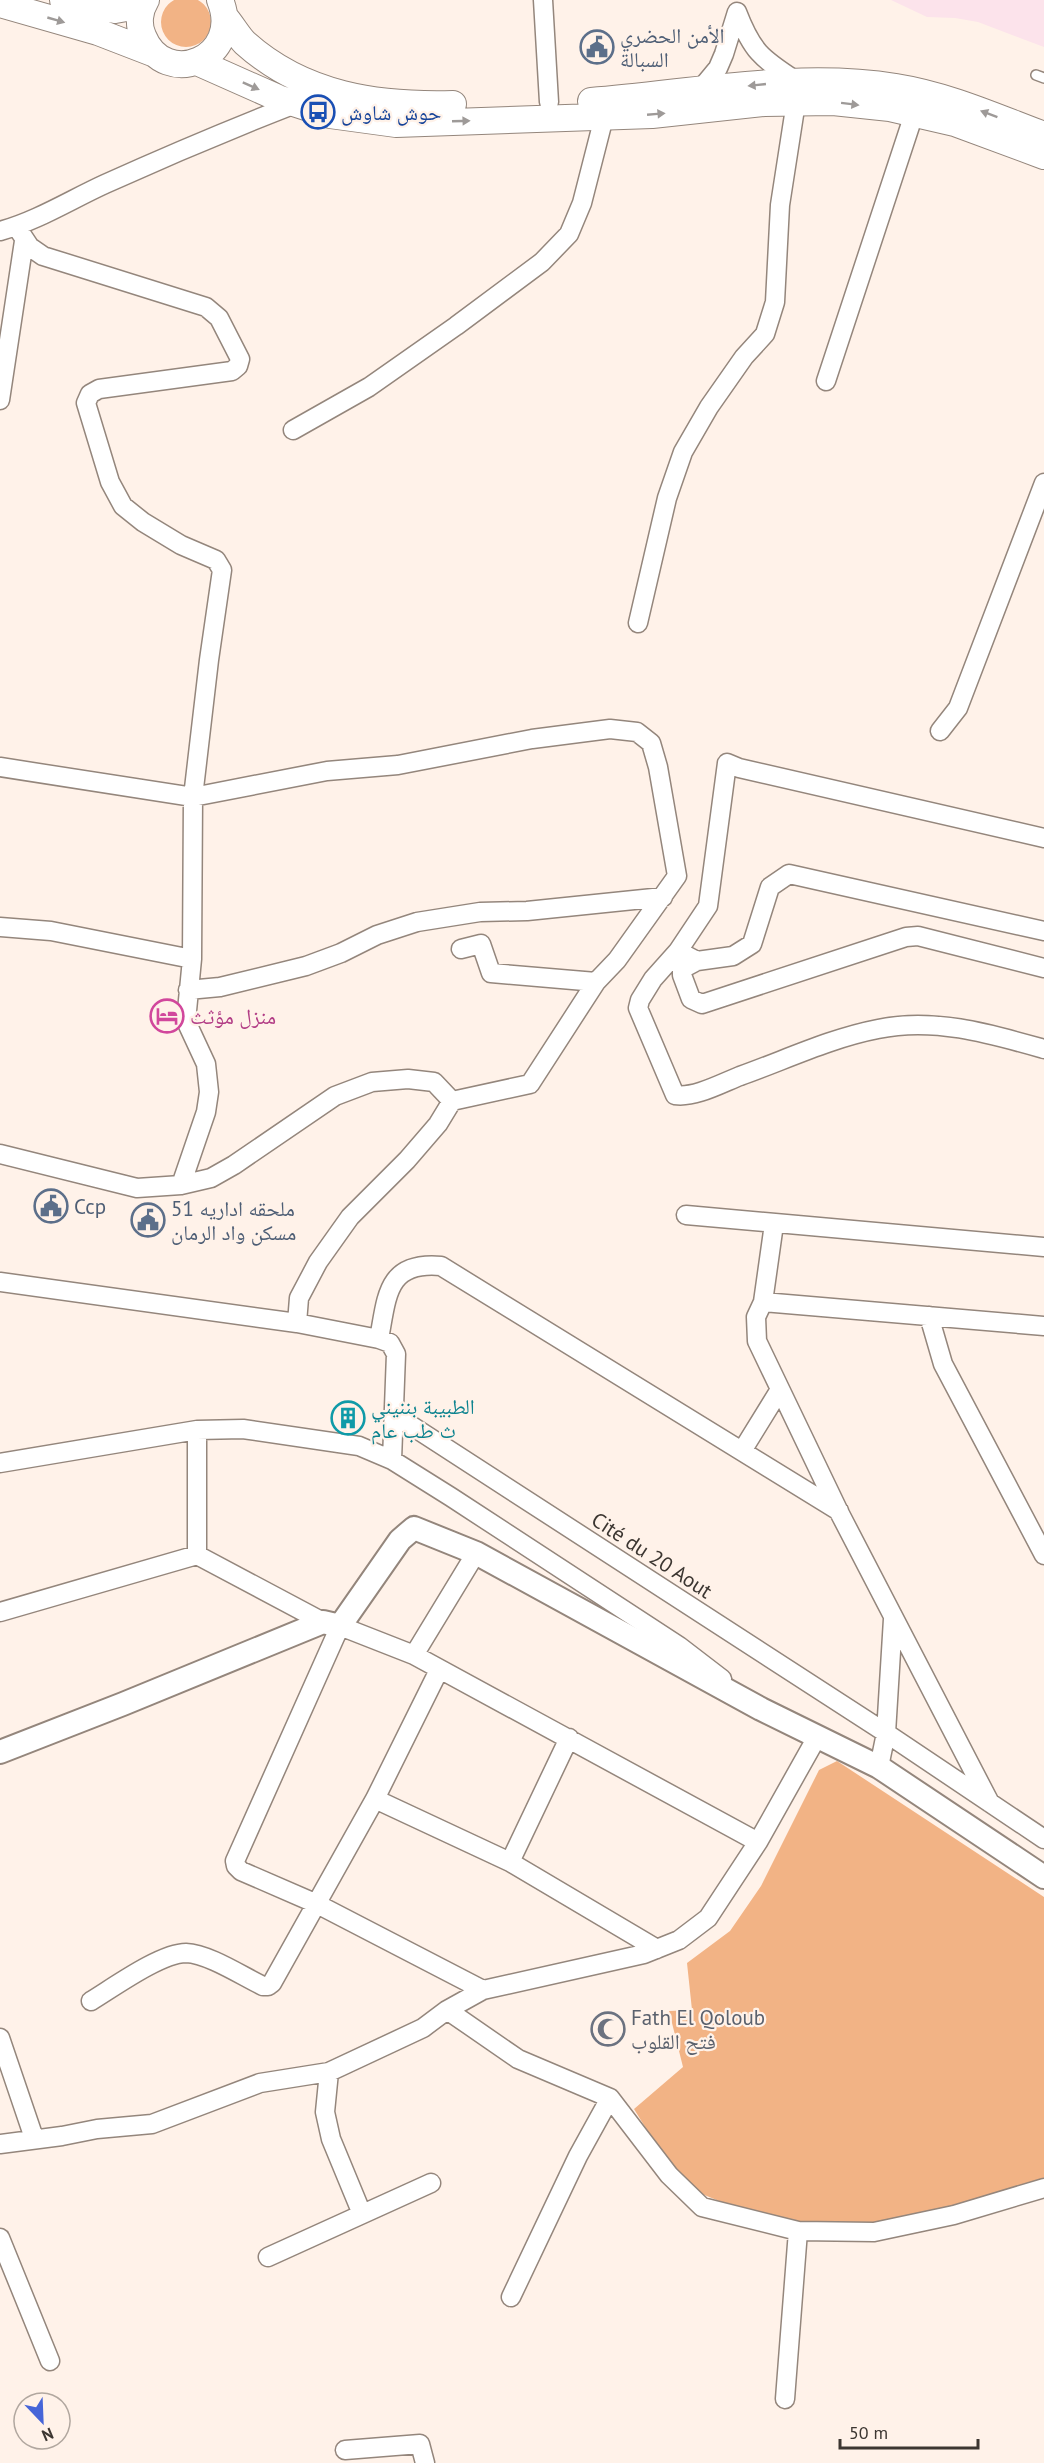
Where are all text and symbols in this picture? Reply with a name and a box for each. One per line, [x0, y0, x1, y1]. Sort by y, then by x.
one-way arrow [47, 16, 65, 25]
place label: الأمن الحضري السبالة [620, 22, 725, 73]
public building icon: الأمن الحضري السبالة [579, 29, 615, 65]
one-way arrow [747, 80, 766, 89]
one-way arrow [242, 81, 260, 91]
bus stop icon: حوش شاوش [300, 94, 336, 130]
place label: حوش شاوش [341, 99, 441, 126]
one-way arrow [840, 99, 859, 109]
one-way arrow [646, 109, 665, 119]
one-way arrow [980, 109, 998, 119]
one-way arrow [451, 117, 470, 126]
hotel icon: منزل مؤثث [149, 998, 185, 1034]
place label: منزل مؤثث [190, 1003, 276, 1030]
public building icon: Ccp [33, 1188, 69, 1224]
place label: Ccp [74, 1193, 106, 1220]
place label: ملحقه اداريه 51 مسكن واد الرمان [171, 1195, 296, 1246]
public building icon: ملحقه اداريه 51 مسكن واد الرمان [130, 1202, 166, 1238]
place label: الطبيبة بننيني ث طب عام [371, 1393, 475, 1445]
building icon: الطبيبة بننيني ث طب عام [330, 1400, 366, 1436]
street label: Cité du 20 Aout [587, 1506, 717, 1604]
place label: Fath El Qoloub فتح القلوب [631, 2004, 765, 2055]
mosque icon: Fath El Qoloub فتح القلوب [590, 2011, 626, 2047]
north arrow [12, 2391, 72, 2451]
scale bar [840, 2412, 978, 2450]
text: 50 m [849, 2421, 888, 2444]
text: N [39, 2424, 57, 2446]

